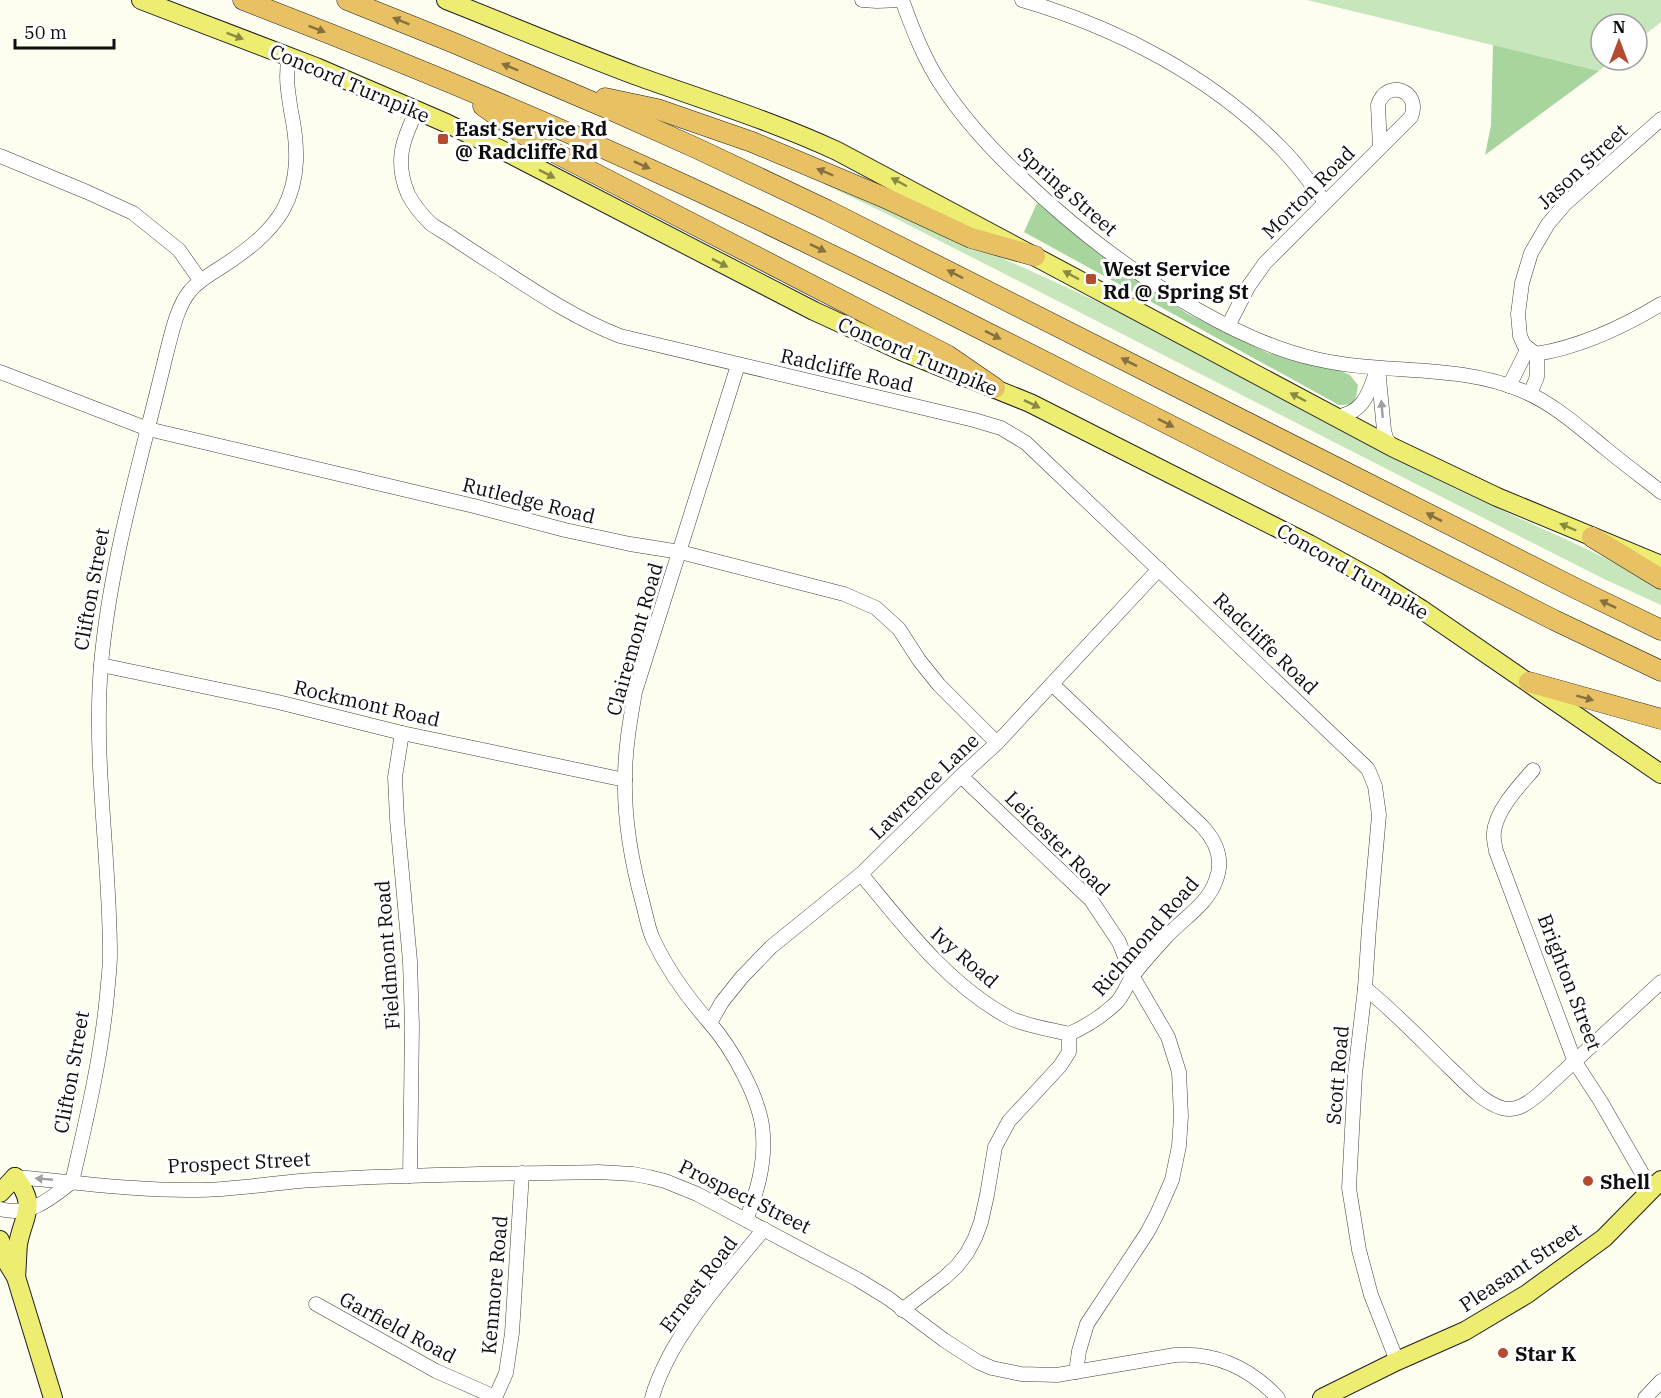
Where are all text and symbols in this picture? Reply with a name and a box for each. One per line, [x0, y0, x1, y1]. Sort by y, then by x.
scale bar [15, 12, 114, 50]
north arrow [1589, 12, 1649, 72]
one-way arrow [391, 16, 409, 26]
text: N [1613, 17, 1625, 37]
text: 50 m [24, 21, 67, 44]
one-way arrow [308, 24, 326, 34]
one-way arrow [226, 31, 244, 41]
street label: Concord Turnpike [266, 37, 434, 129]
one-way arrow [501, 61, 519, 71]
place label: East Service Rd @ Radcliffe Rd [455, 115, 608, 165]
street label: Jason Street [1531, 117, 1633, 215]
marker: East Service Rd @ Radcliffe Rd [436, 132, 450, 146]
street label: Spring Street [1013, 140, 1123, 242]
street label: Morton Road [1256, 140, 1360, 244]
one-way arrow [633, 161, 650, 170]
one-way arrow [816, 167, 834, 177]
one-way arrow [538, 168, 556, 178]
one-way arrow [890, 177, 907, 187]
one-way arrow [810, 243, 827, 252]
place label: West Service Rd @ Spring St [1103, 255, 1249, 305]
one-way arrow [712, 258, 729, 268]
one-way arrow [947, 269, 964, 278]
one-way arrow [1062, 270, 1079, 280]
marker: West Service Rd @ Spring St [1084, 272, 1098, 286]
street label: Concord Turnpike [834, 310, 1002, 402]
one-way arrow [984, 330, 1001, 340]
street label: Radcliffe Road [778, 342, 916, 398]
one-way arrow [1120, 357, 1137, 367]
one-way arrow [1289, 392, 1306, 402]
one-way arrow [1377, 399, 1386, 418]
one-way arrow [1023, 400, 1040, 409]
one-way arrow [1158, 419, 1175, 428]
street label: Rutledge Road [460, 470, 598, 530]
one-way arrow [1426, 512, 1443, 521]
street label: Concord Turnpike [1272, 517, 1434, 625]
one-way arrow [1559, 522, 1577, 531]
street label: Clifton Street [67, 526, 115, 652]
street label: Clairemont Road [599, 559, 669, 719]
street label: Radcliffe Road [1208, 586, 1324, 700]
one-way arrow [1600, 600, 1617, 609]
street label: Rockmont Road [291, 673, 443, 733]
one-way arrow [1576, 694, 1594, 703]
street label: Lawrence Lane [863, 727, 985, 845]
street label: Leicester Road [1000, 785, 1116, 901]
street label: Richmond Road [1086, 870, 1204, 1002]
street label: Fieldmont Road [368, 879, 406, 1031]
street label: Brighton Street [1532, 910, 1608, 1054]
street label: Ivy Road [926, 920, 1004, 994]
street label: Clifton Street [47, 1009, 95, 1135]
street label: Scott Road [1319, 1024, 1355, 1126]
street label: Prospect Street [167, 1145, 311, 1179]
street label: Prospect Street [675, 1152, 815, 1240]
place label: Shell [1600, 1168, 1650, 1195]
one-way arrow [34, 1174, 53, 1184]
marker: Shell [1581, 1174, 1595, 1188]
street label: Kenmore Road [474, 1214, 514, 1356]
street label: Pleasant Street [1454, 1216, 1586, 1318]
street label: Ernest Road [653, 1230, 743, 1338]
street label: Garfield Road [335, 1285, 461, 1369]
place label: Star K [1515, 1340, 1577, 1367]
marker: Star K [1496, 1346, 1510, 1360]

